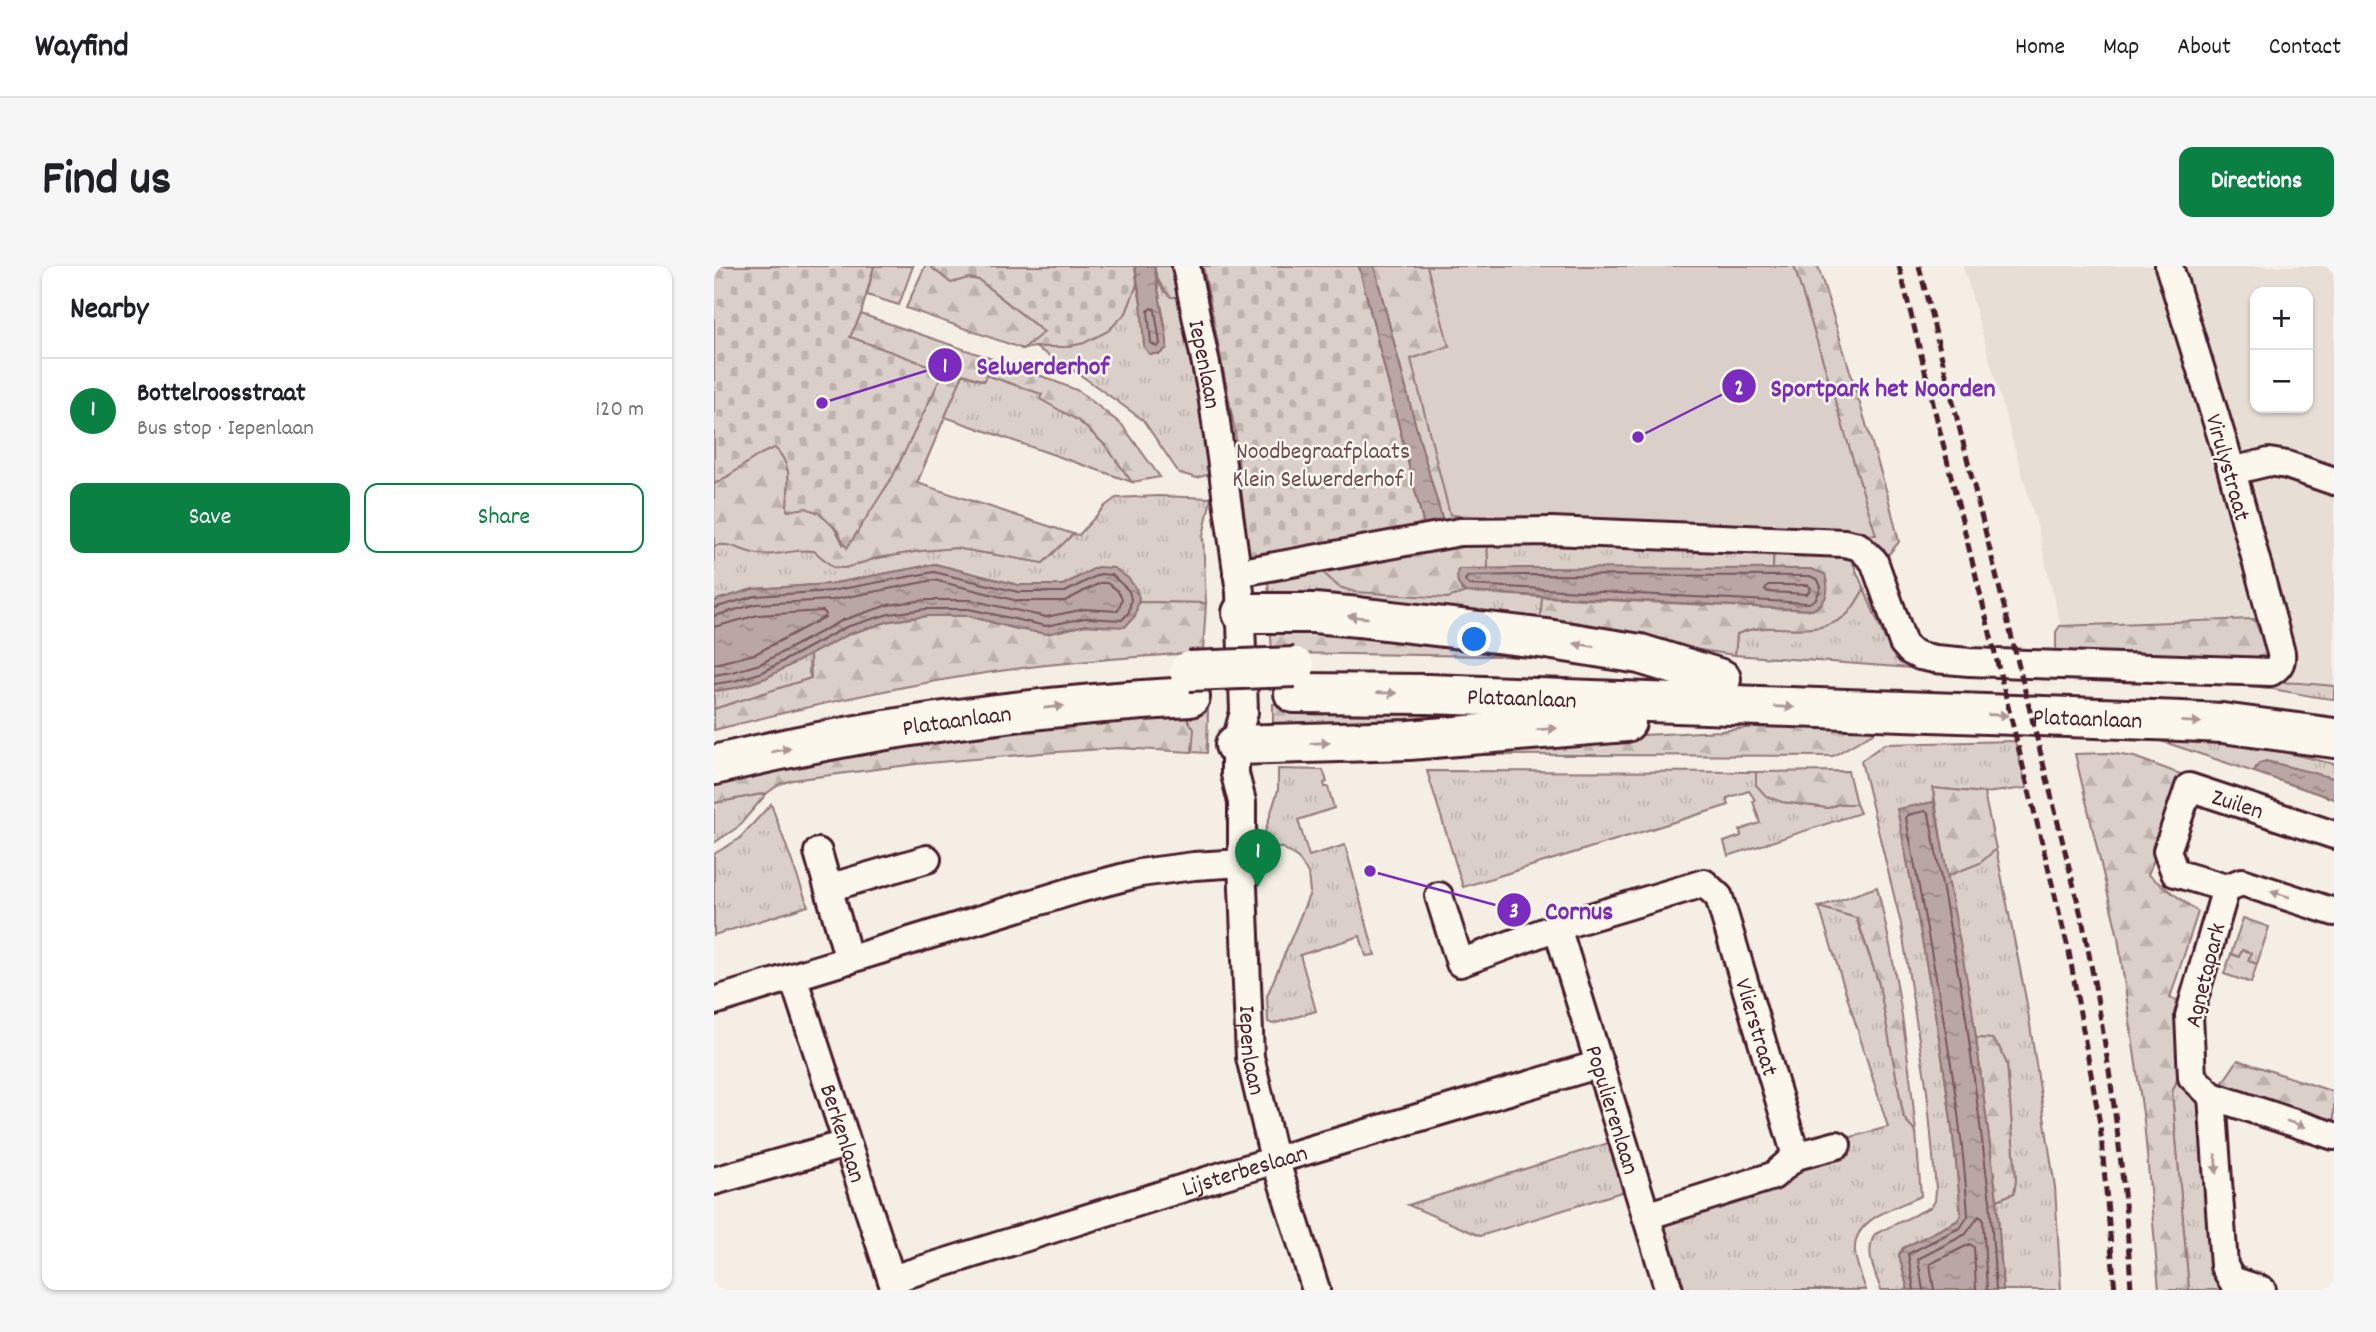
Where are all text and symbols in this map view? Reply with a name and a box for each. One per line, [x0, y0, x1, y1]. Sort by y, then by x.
text: Wayfind [35, 25, 129, 72]
text: Home [2015, 31, 2065, 65]
text: Map [2103, 31, 2139, 65]
text: About [2177, 31, 2231, 65]
text: Contact [2269, 31, 2341, 65]
text: Find us [42, 147, 171, 217]
button: Directions [2179, 147, 2334, 217]
map controls [2250, 287, 2313, 413]
button: + [2250, 287, 2313, 350]
text: Nearby [70, 290, 148, 333]
street label: Iepenlaan [1177, 317, 1228, 411]
callout: Selwerderhof [928, 341, 1124, 388]
text: Selwerderhof [977, 350, 1111, 387]
button: − [2250, 350, 2313, 413]
text: 1 [943, 353, 947, 383]
callout: Sportpark het Noorden [1722, 363, 2010, 410]
text: Sportpark het Noorden [1771, 372, 1995, 409]
text: 2 [1734, 375, 1744, 405]
text: Bottelroosstraat [137, 376, 306, 413]
text: 1 [90, 394, 96, 427]
text: 120 m [595, 394, 644, 427]
street label: Virulystraat [2195, 410, 2258, 525]
text: Bus stop · Iepenlaan [137, 413, 314, 446]
park label: Noodbegraafplaats Klein Selwerderhof 1 [1232, 436, 1414, 498]
button: Save [70, 483, 350, 553]
button: Share [364, 483, 644, 553]
one-way arrow [1347, 611, 1369, 622]
your location [1457, 622, 1491, 656]
one-way arrow [1573, 639, 1595, 650]
street label: Plataanlaan [1466, 681, 1577, 719]
one-way arrow [1376, 687, 1398, 699]
street label: Plataanlaan [900, 698, 1013, 747]
one-way arrow [1774, 701, 1796, 712]
one-way arrow [1043, 702, 1065, 713]
street label: Plataanlaan [2032, 702, 2143, 740]
one-way arrow [1988, 709, 2010, 720]
one-way arrow [2181, 716, 2203, 727]
one-way arrow [1537, 723, 1559, 734]
one-way arrow [1310, 737, 1332, 749]
one-way arrow [770, 745, 792, 756]
street label: Zuilen [2207, 782, 2267, 830]
pin: 1 [1235, 829, 1281, 887]
callout: Cornus [1496, 886, 1627, 933]
one-way arrow [2269, 888, 2290, 899]
text: Cornus [1545, 895, 1613, 932]
text: 3 [1509, 898, 1519, 928]
street label: Agnetapark [2178, 920, 2236, 1031]
street label: Vlierstraat [1724, 975, 1785, 1081]
street label: Iepenlaan [1228, 1005, 1272, 1099]
street label: Populierenlaan [1575, 1042, 1646, 1179]
street label: Berkenlaan [809, 1080, 873, 1187]
one-way arrow [2286, 1119, 2307, 1130]
street label: Lijsterbeslaan [1178, 1137, 1312, 1207]
one-way arrow [2211, 1153, 2222, 1175]

